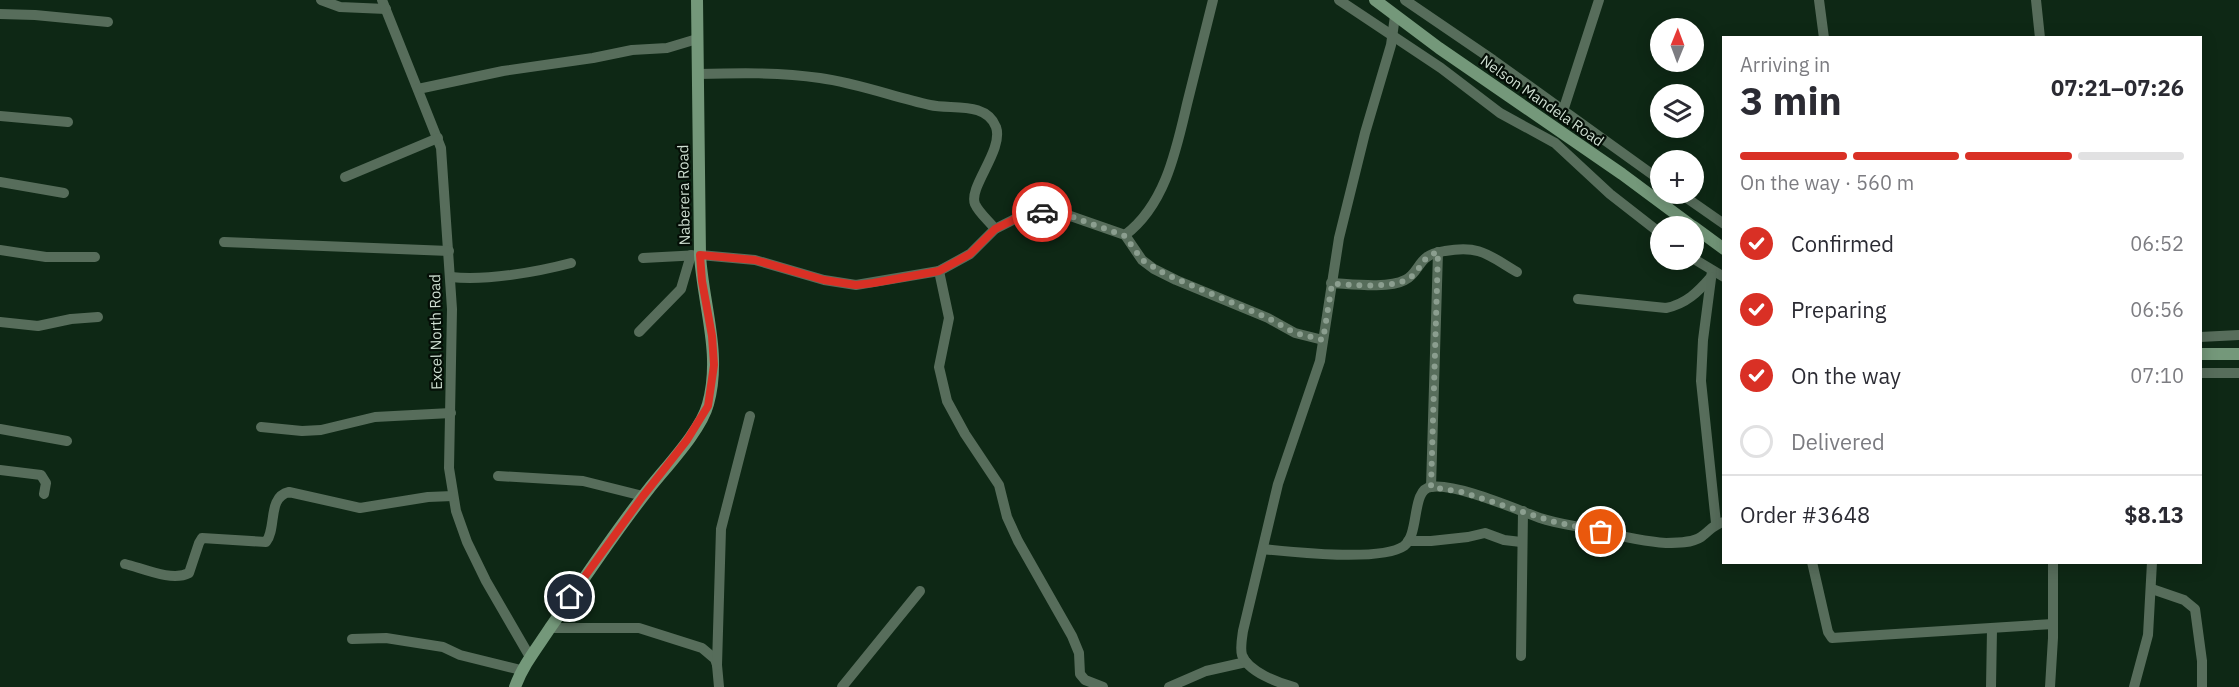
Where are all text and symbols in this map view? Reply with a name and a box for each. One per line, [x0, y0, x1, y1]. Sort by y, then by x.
north arrow [1650, 18, 1704, 72]
map controls [1650, 18, 1704, 270]
street label: Nelson Mandela Road [1477, 51, 1608, 150]
text: Arriving in [1740, 51, 1830, 78]
text: 07:21–07:26 [2051, 73, 2184, 102]
text: 3 min [1740, 75, 1842, 126]
button: layers [1650, 84, 1704, 138]
street label: Naberera Road [673, 144, 694, 246]
button: + [1650, 150, 1704, 204]
text: On the way · 560 m [1740, 169, 1914, 196]
courier [1012, 182, 1072, 242]
icon: car [1026, 196, 1059, 229]
button: − [1650, 216, 1704, 270]
icon: check [1740, 227, 1773, 260]
text: Confirmed [1791, 229, 1894, 258]
text: 06:52 [2130, 230, 2184, 257]
street label: Excel North Road [425, 274, 446, 390]
icon: check [1740, 293, 1773, 326]
text: Preparing [1791, 295, 1886, 324]
text: 06:56 [2130, 296, 2184, 323]
icon: check [1740, 359, 1773, 392]
text: On the way [1791, 361, 1901, 390]
text: 07:10 [2130, 362, 2184, 389]
text: Delivered [1791, 427, 1885, 456]
text: Order #3648 [1740, 500, 1870, 529]
text: $8.13 [2124, 500, 2184, 529]
pin [1575, 506, 1626, 557]
icon: bag [1584, 515, 1617, 548]
pin [544, 571, 595, 622]
icon: home [553, 580, 586, 613]

